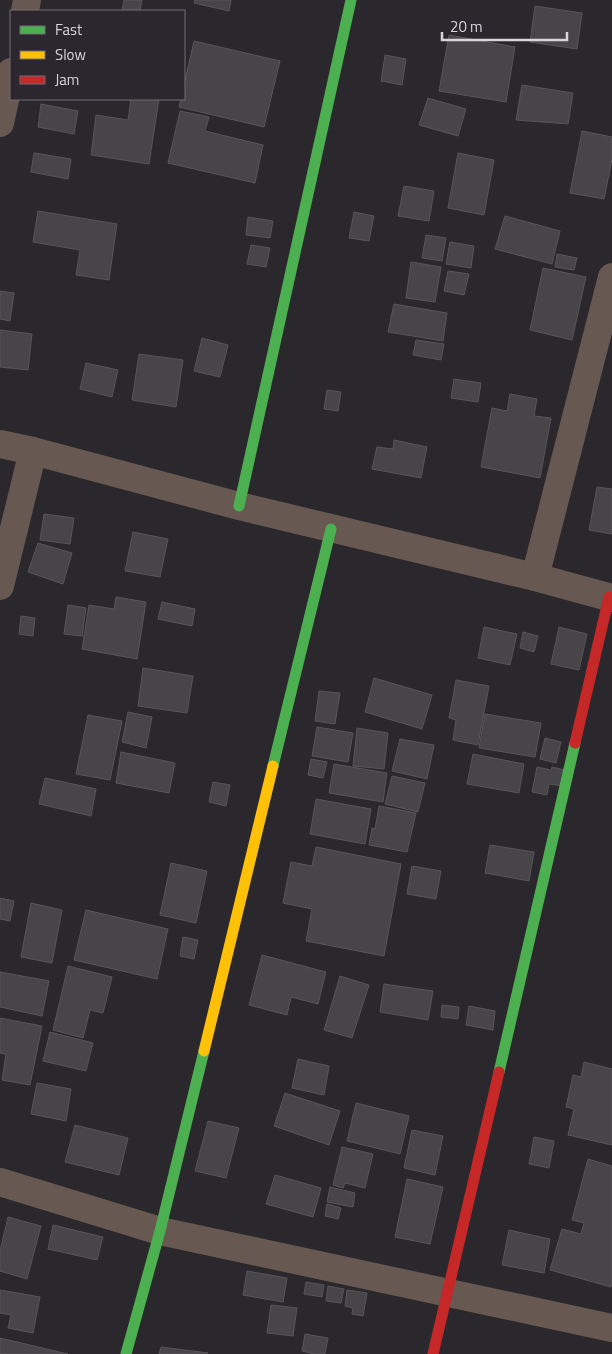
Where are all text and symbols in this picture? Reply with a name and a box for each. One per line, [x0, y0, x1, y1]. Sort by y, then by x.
legend [10, 10, 185, 100]
scale bar [442, 10, 567, 42]
text: 20 m [450, 15, 483, 38]
text: Fast [55, 18, 83, 41]
text: Slow [55, 43, 86, 66]
text: Jam [55, 68, 79, 91]

